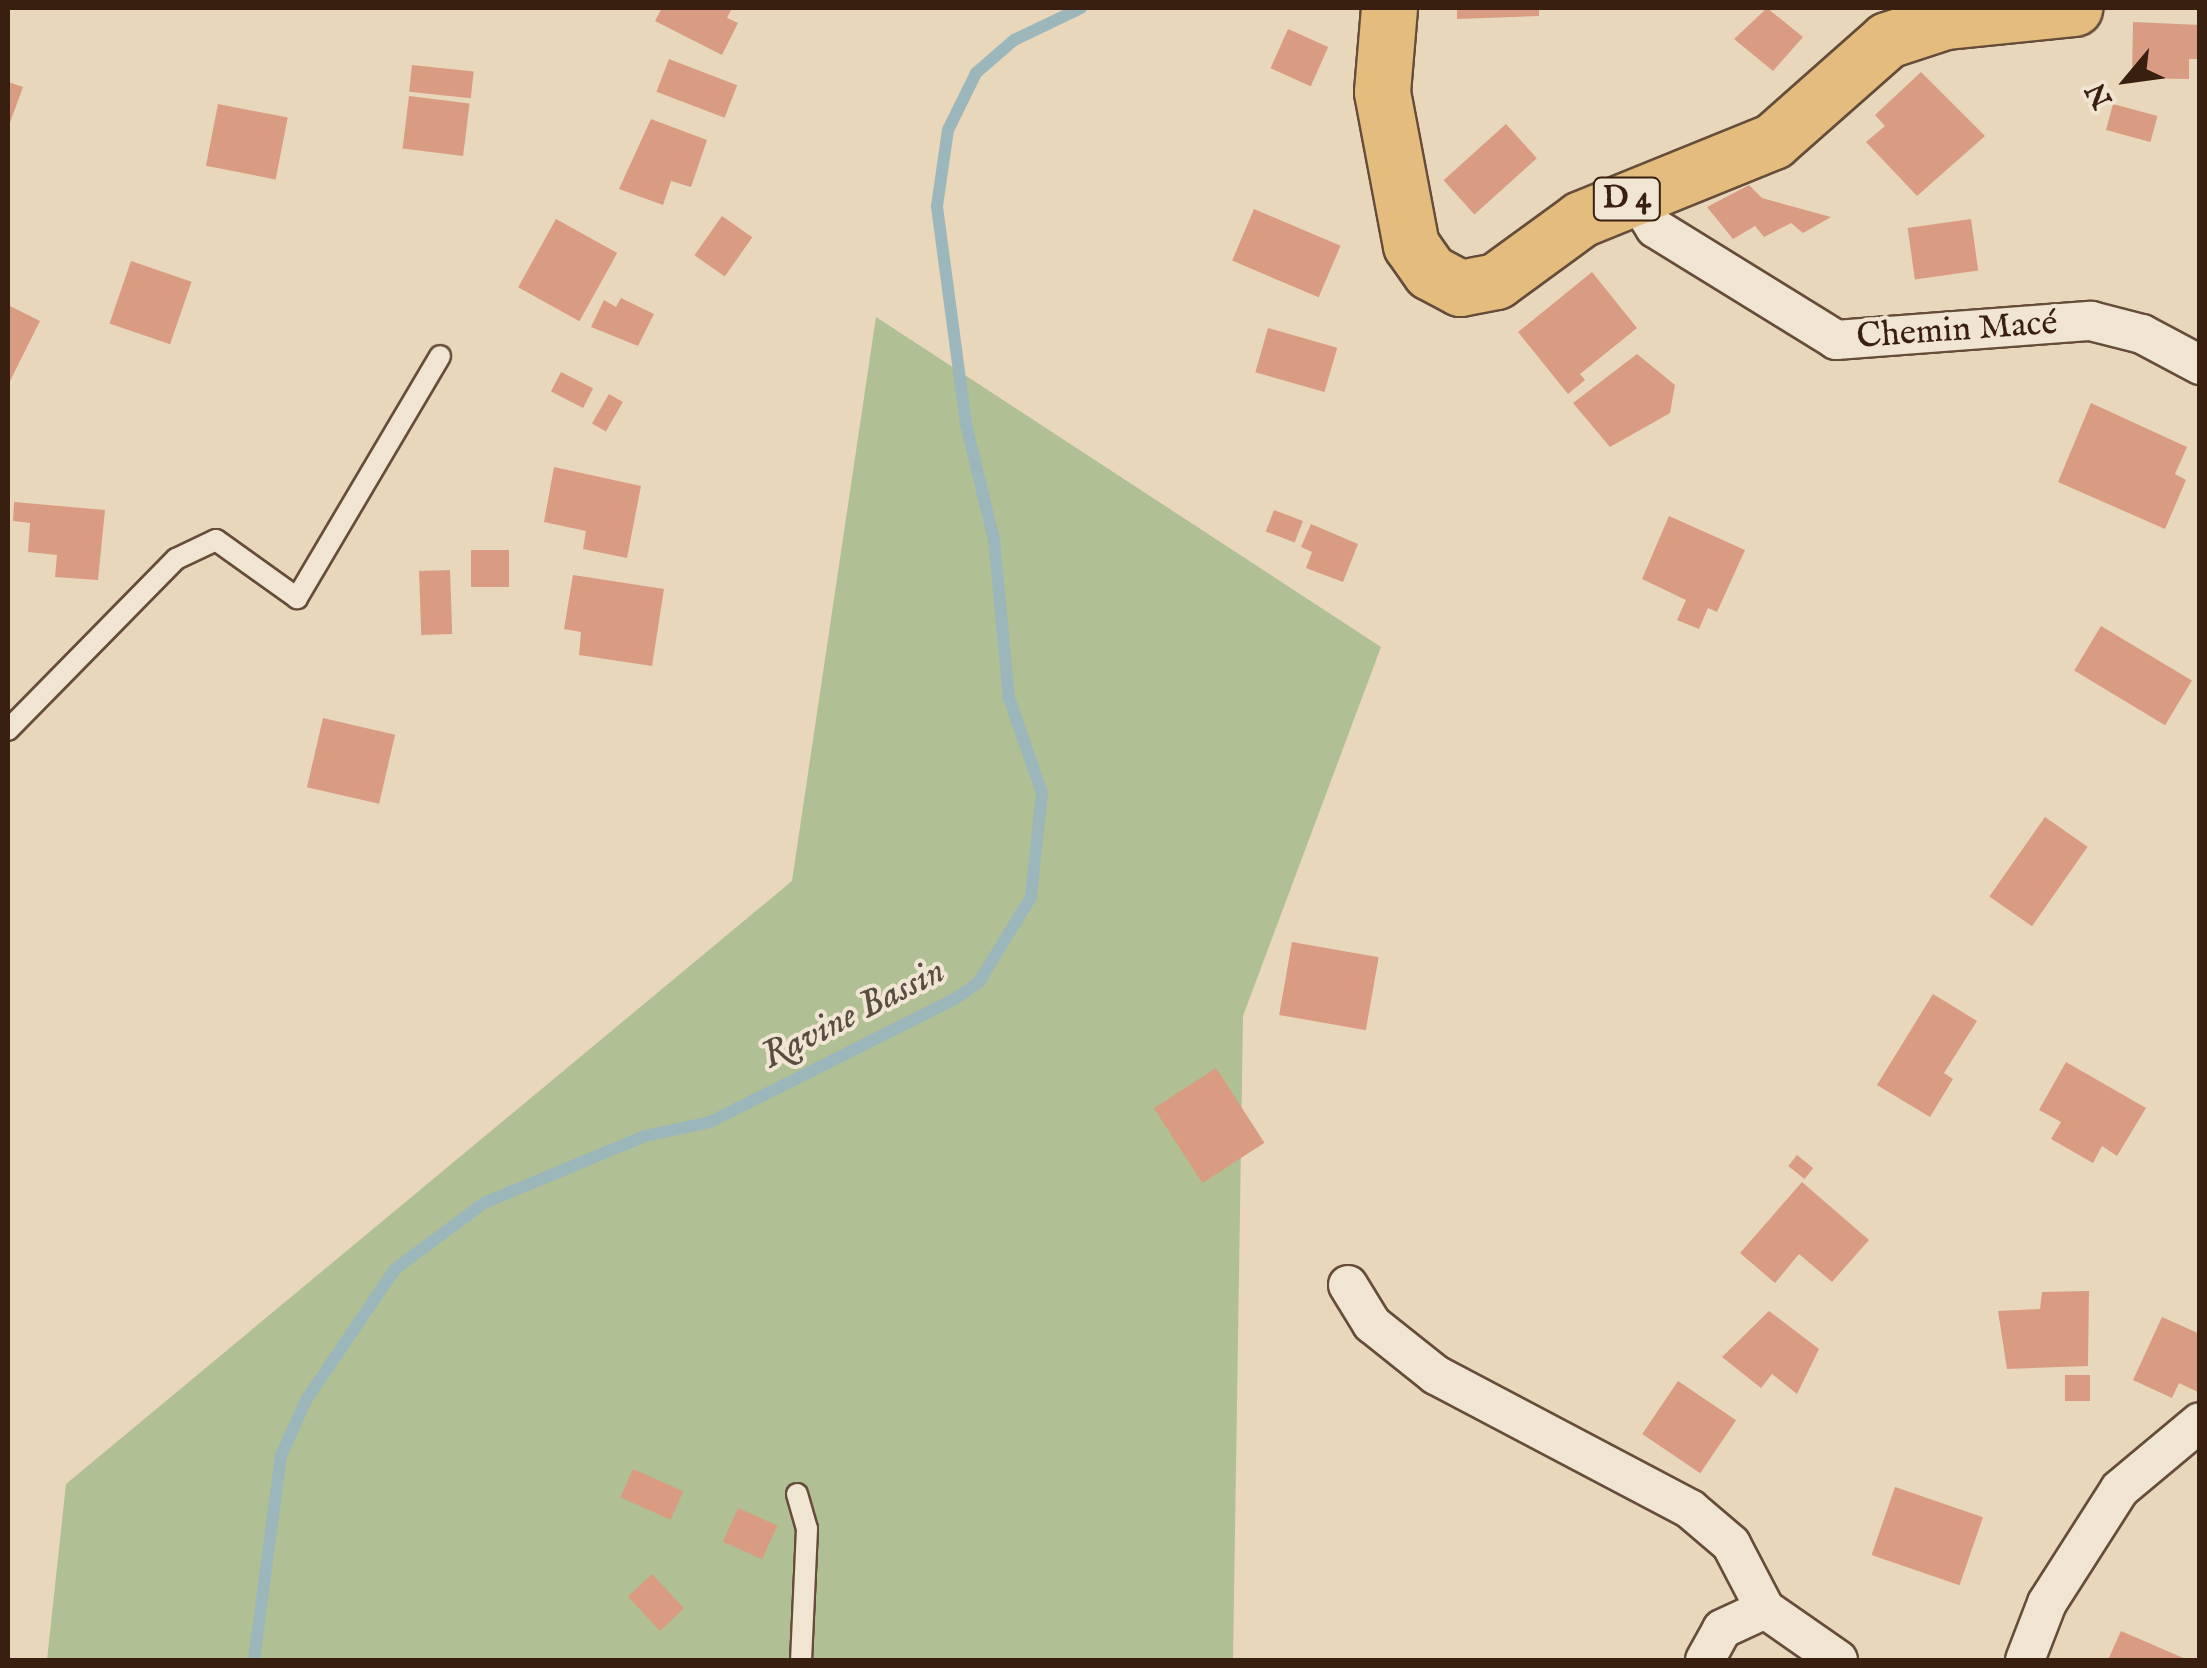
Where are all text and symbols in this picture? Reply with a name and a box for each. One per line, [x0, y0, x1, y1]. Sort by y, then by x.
north arrow [2077, 30, 2177, 130]
text: N [2079, 76, 2122, 114]
road number: D 4 [1592, 172, 1662, 226]
street label: Chemin Macé [1855, 303, 2059, 359]
water label: Ravine Bassin [755, 949, 953, 1081]

